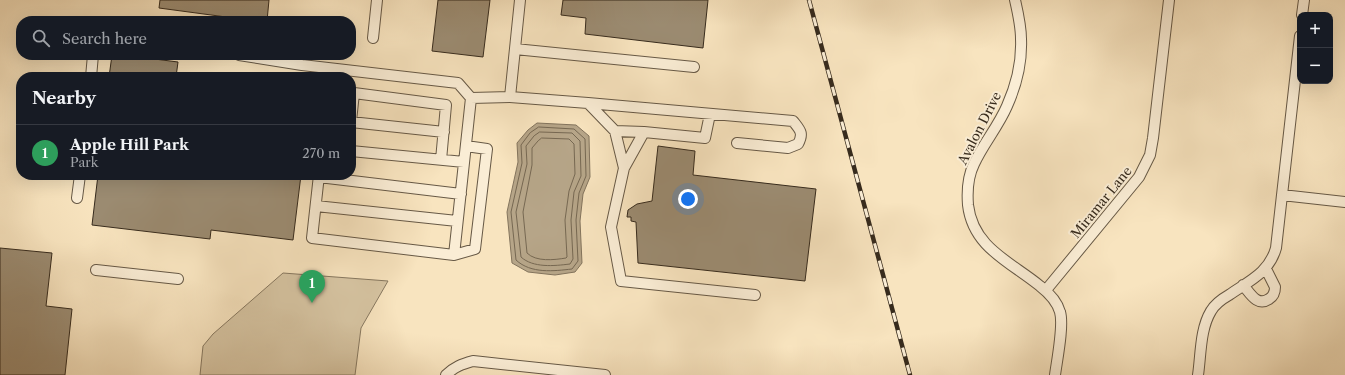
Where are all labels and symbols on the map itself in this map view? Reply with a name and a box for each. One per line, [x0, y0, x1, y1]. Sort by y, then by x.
street label: Avalon Drive [953, 89, 1004, 168]
street label: Miramar Lane [1067, 163, 1135, 241]
your location [678, 189, 698, 209]
pin: 1 [299, 270, 325, 303]

